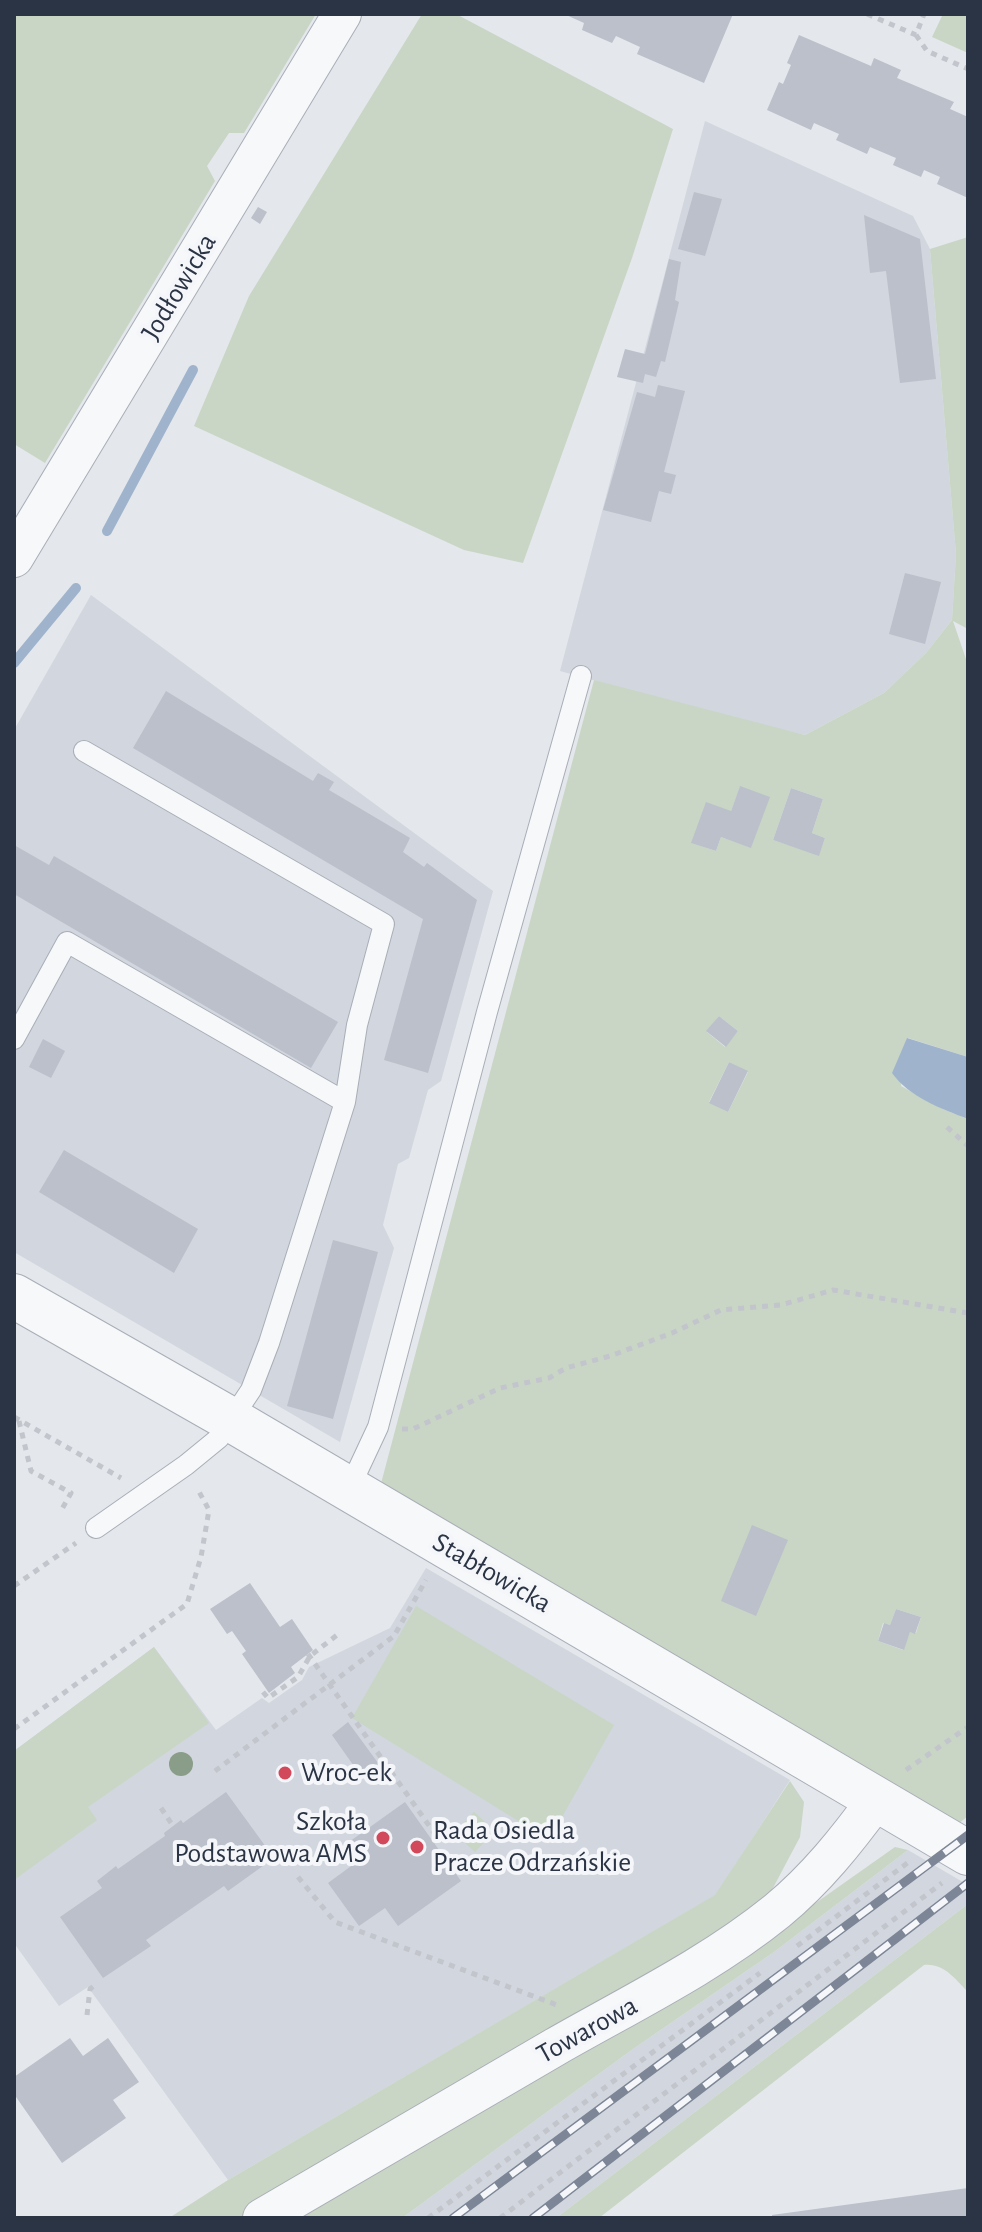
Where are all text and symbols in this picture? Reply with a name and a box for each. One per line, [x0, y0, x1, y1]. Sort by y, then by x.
street label: Jodłowicka [134, 228, 224, 346]
street label: Stabłowicka [427, 1526, 557, 1620]
place label: Wroc-ek [301, 1756, 392, 1790]
marker: Wroc-ek [276, 1764, 294, 1782]
place label: Szkoła Podstawowa AMS [174, 1805, 367, 1871]
place label: Rada Osiedla Pracze Odrzańskie [433, 1814, 631, 1880]
marker: Szkoła Podstawowa AMS [374, 1829, 392, 1847]
marker: Rada Osiedla Pracze Odrzańskie [408, 1838, 426, 1856]
street label: Towarowa [531, 1989, 643, 2071]

